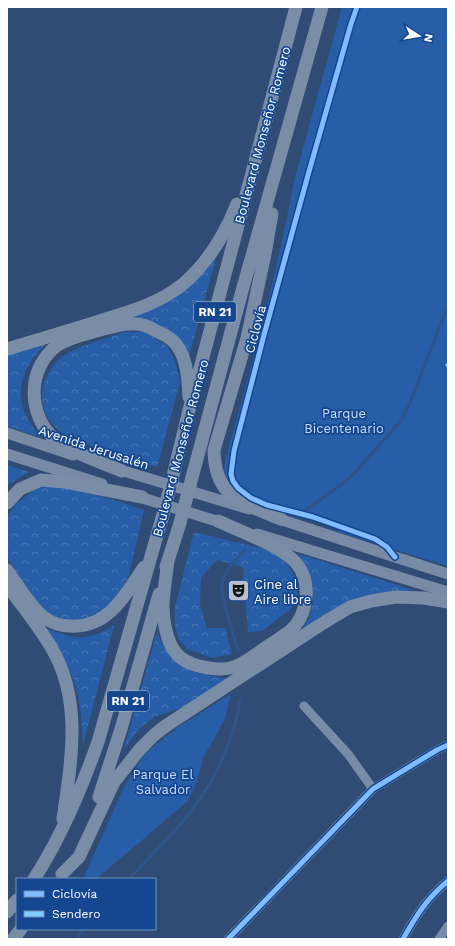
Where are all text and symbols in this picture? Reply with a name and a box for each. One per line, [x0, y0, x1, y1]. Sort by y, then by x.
north arrow [399, 16, 439, 56]
text: N [421, 33, 435, 43]
street label: Boulevard Monseñor Romero [232, 45, 293, 225]
road number: RN 21 [194, 302, 236, 322]
street label: Ciclovía [242, 303, 269, 355]
street label: Boulevard Monseñor Romero [150, 358, 211, 538]
park label: Parque Bicentenario [304, 406, 384, 436]
street label: Avenida Jerusalén [37, 423, 151, 472]
place label: Cine al Aire libre [254, 577, 311, 607]
theatre icon: Cine al Aire libre [226, 578, 252, 604]
road number: RN 21 [107, 691, 149, 711]
park label: Parque El Salvador [133, 767, 193, 797]
legend [16, 878, 156, 930]
text: Ciclovía [52, 887, 97, 901]
text: Sendero [52, 907, 100, 921]

